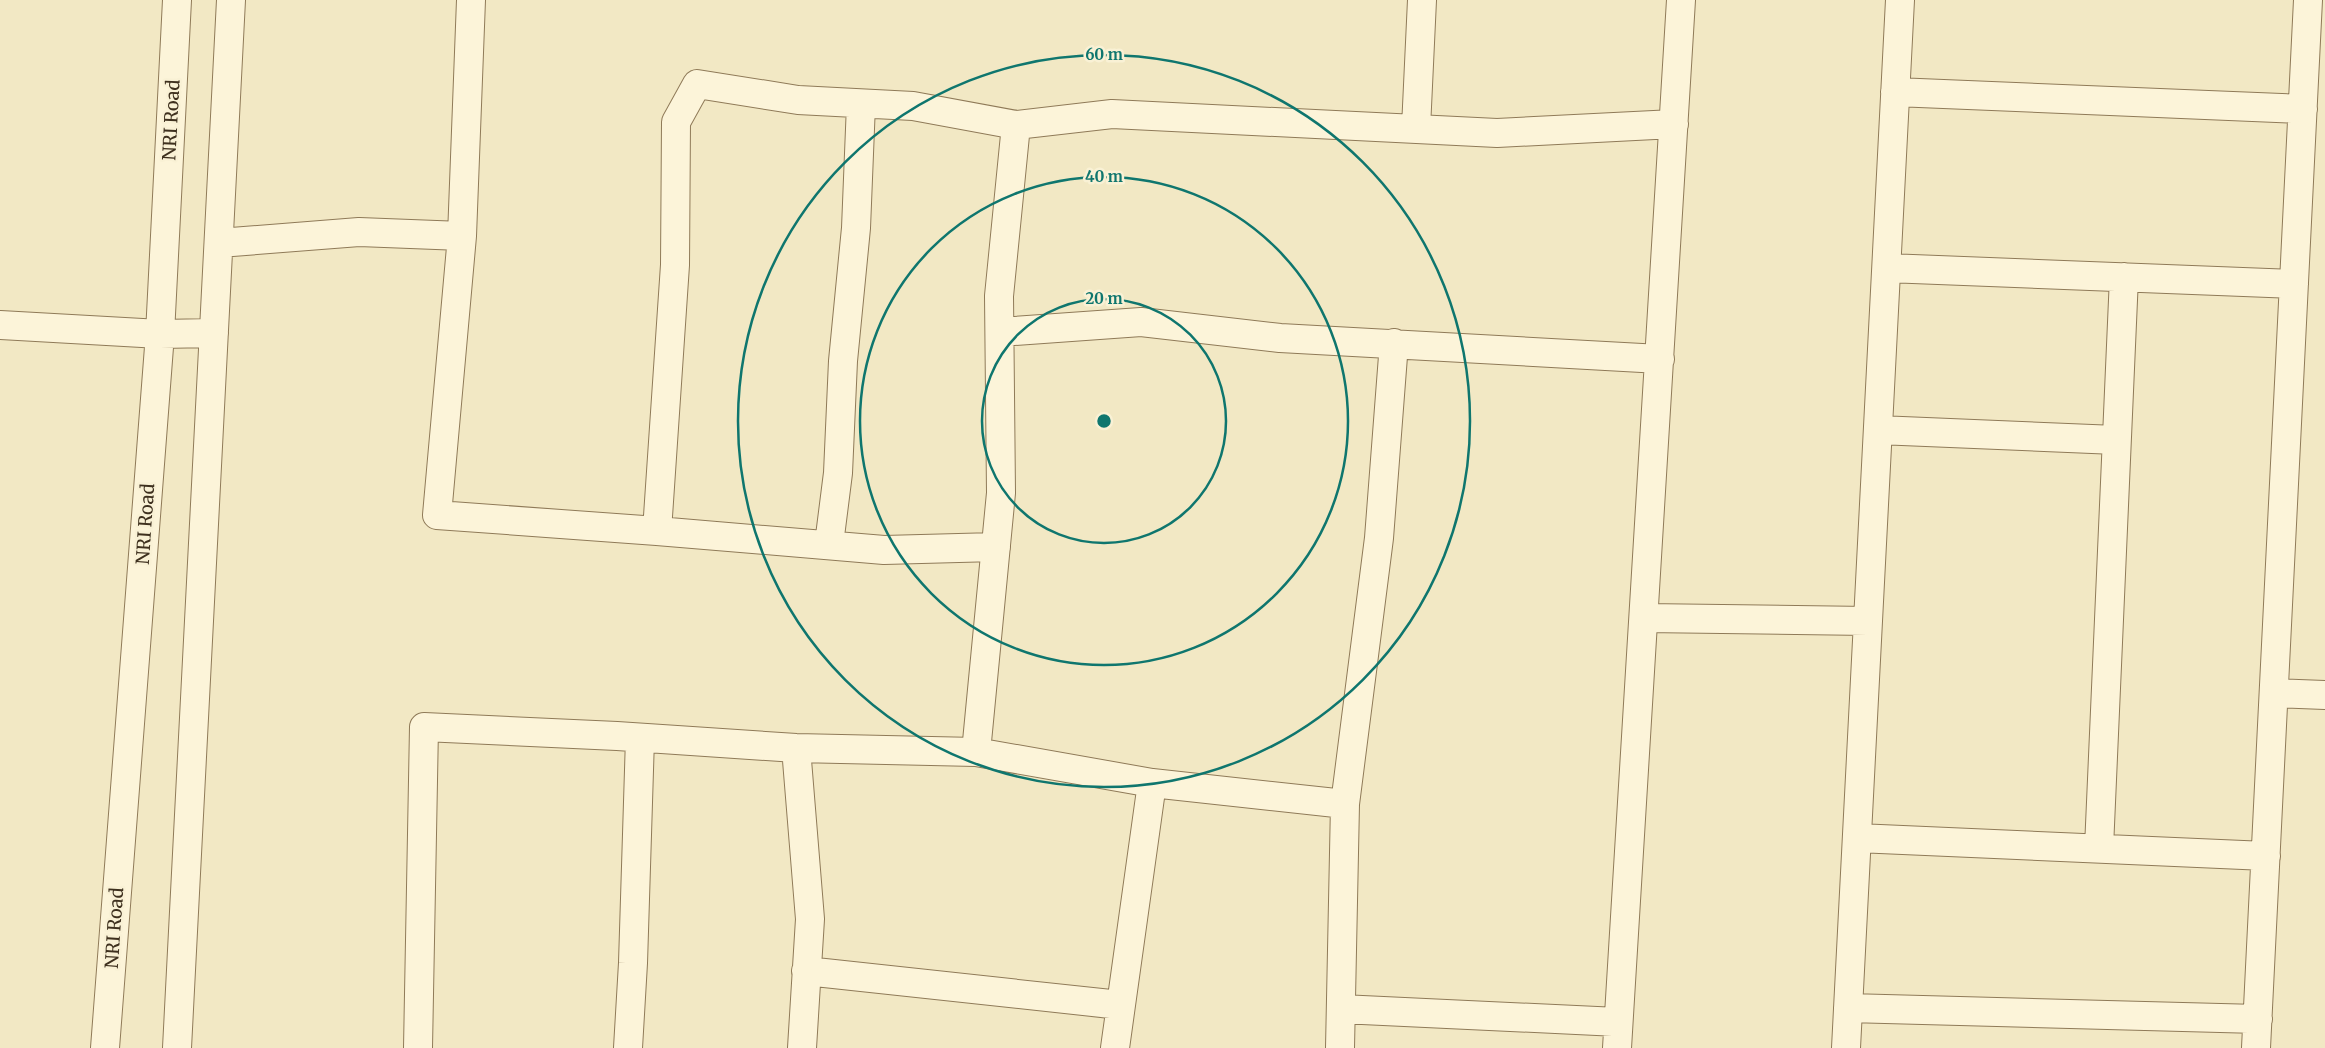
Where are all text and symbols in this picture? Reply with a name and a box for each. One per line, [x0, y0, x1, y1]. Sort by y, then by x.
text: 60 m [1085, 45, 1123, 64]
street label: NRI Road [157, 79, 185, 161]
text: 40 m [1085, 167, 1123, 186]
text: 20 m [1085, 289, 1123, 308]
centre of rings [1095, 412, 1113, 430]
street label: NRI Road [131, 483, 159, 565]
street label: NRI Road [100, 887, 128, 969]

